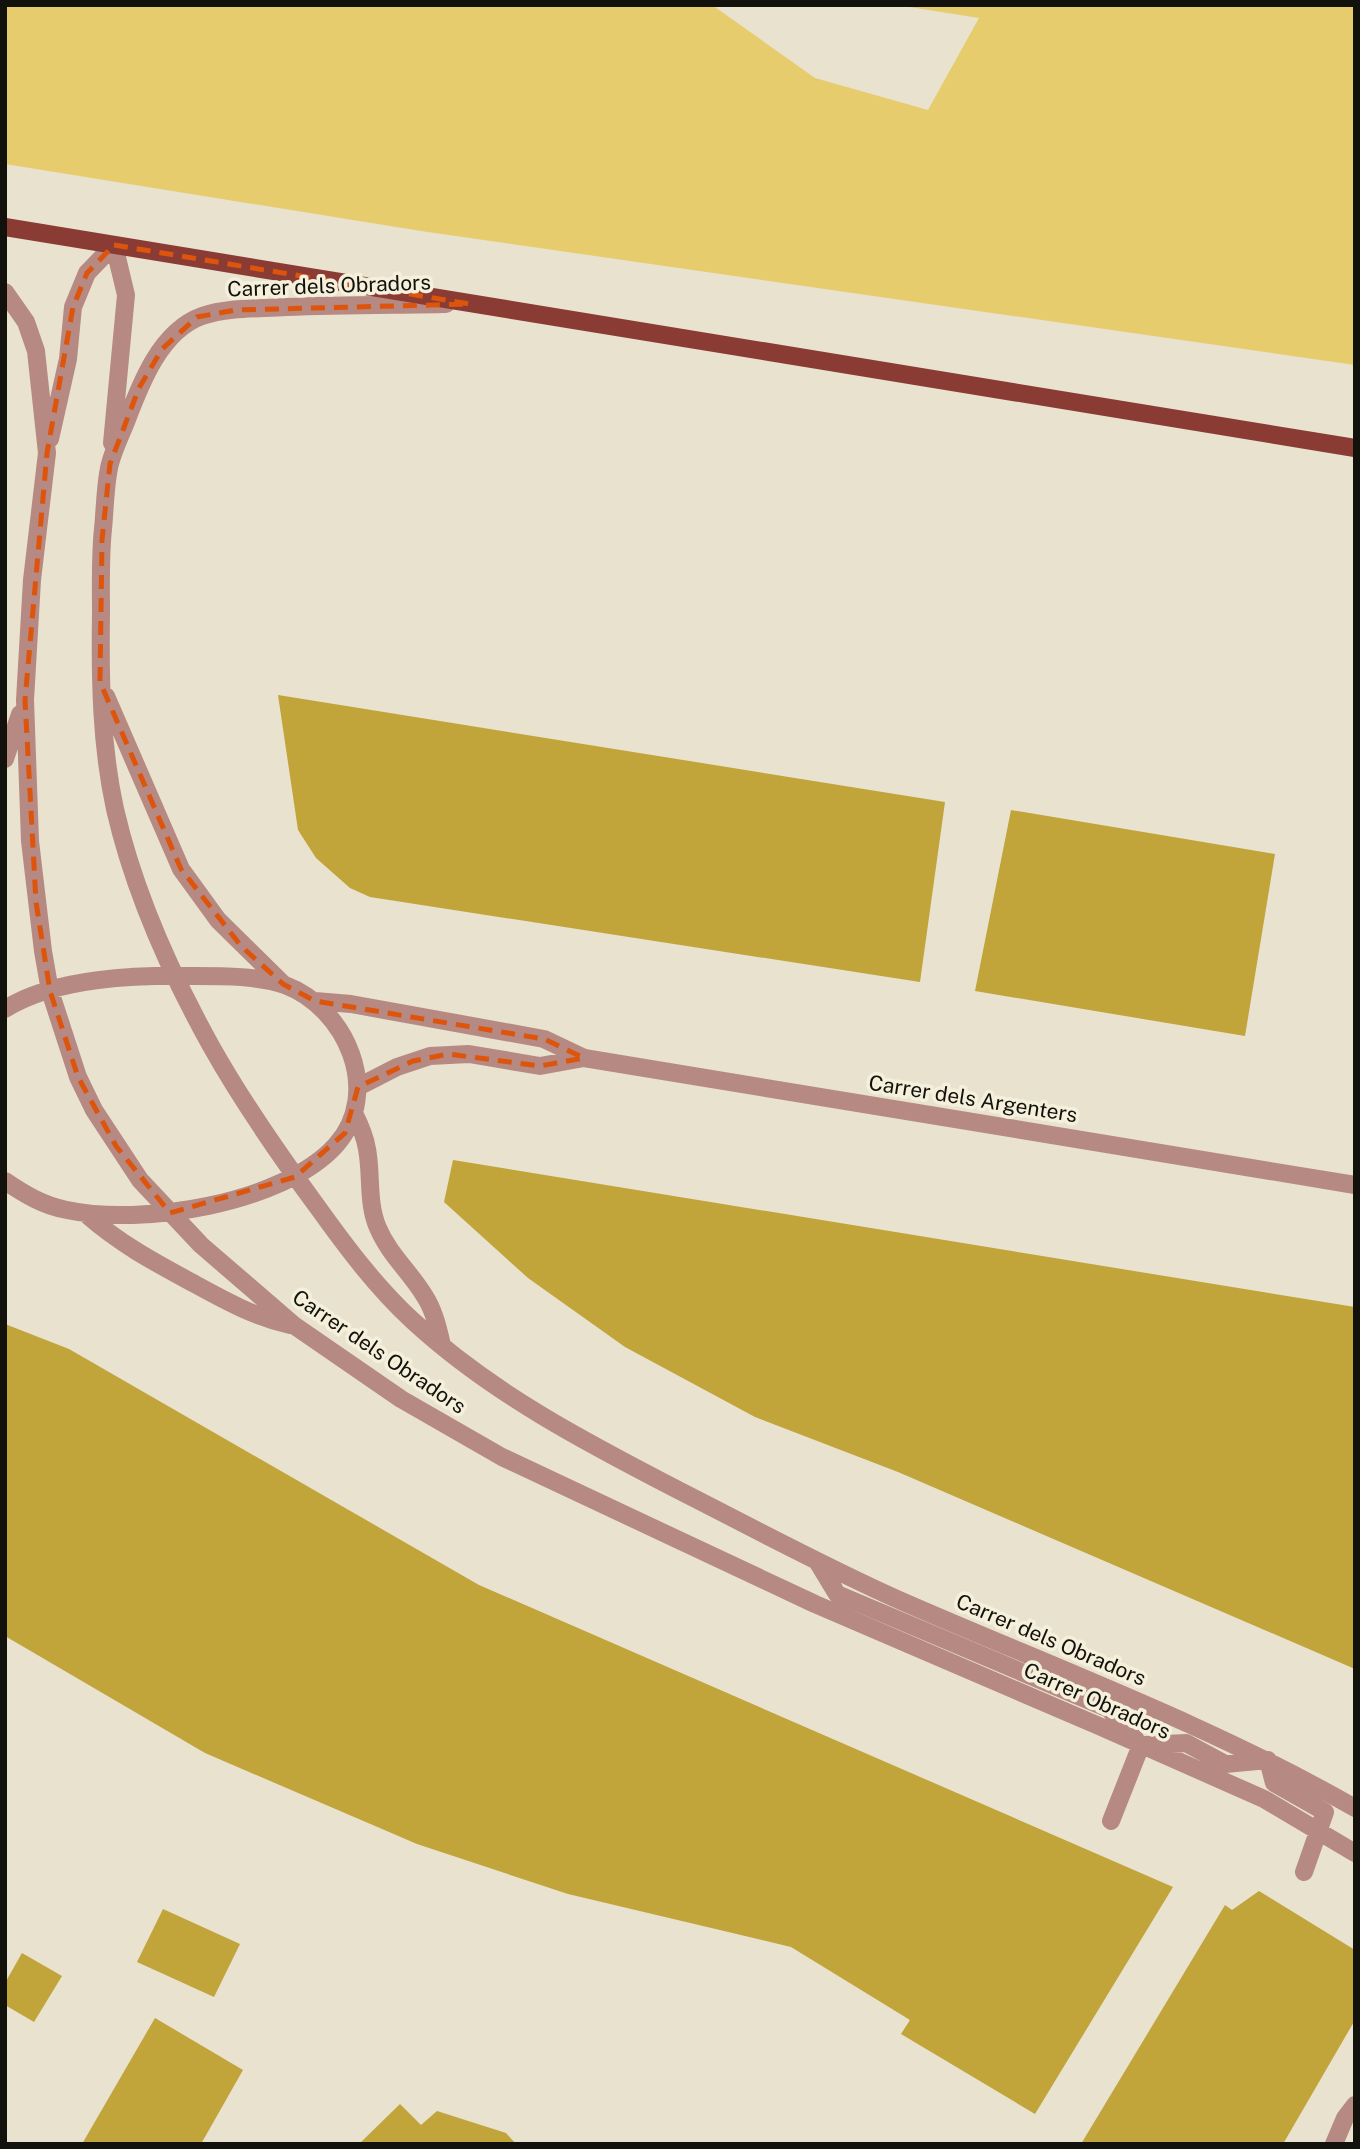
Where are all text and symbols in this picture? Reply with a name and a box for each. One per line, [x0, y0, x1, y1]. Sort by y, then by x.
street label: Carrer dels Obradors [227, 269, 431, 302]
street label: Carrer dels Argenters [867, 1070, 1079, 1127]
street label: Carrer dels Obradors [288, 1284, 471, 1419]
street label: Carrer dels Obradors [953, 1588, 1150, 1691]
street label: Carrer Obradors [1020, 1657, 1174, 1744]

